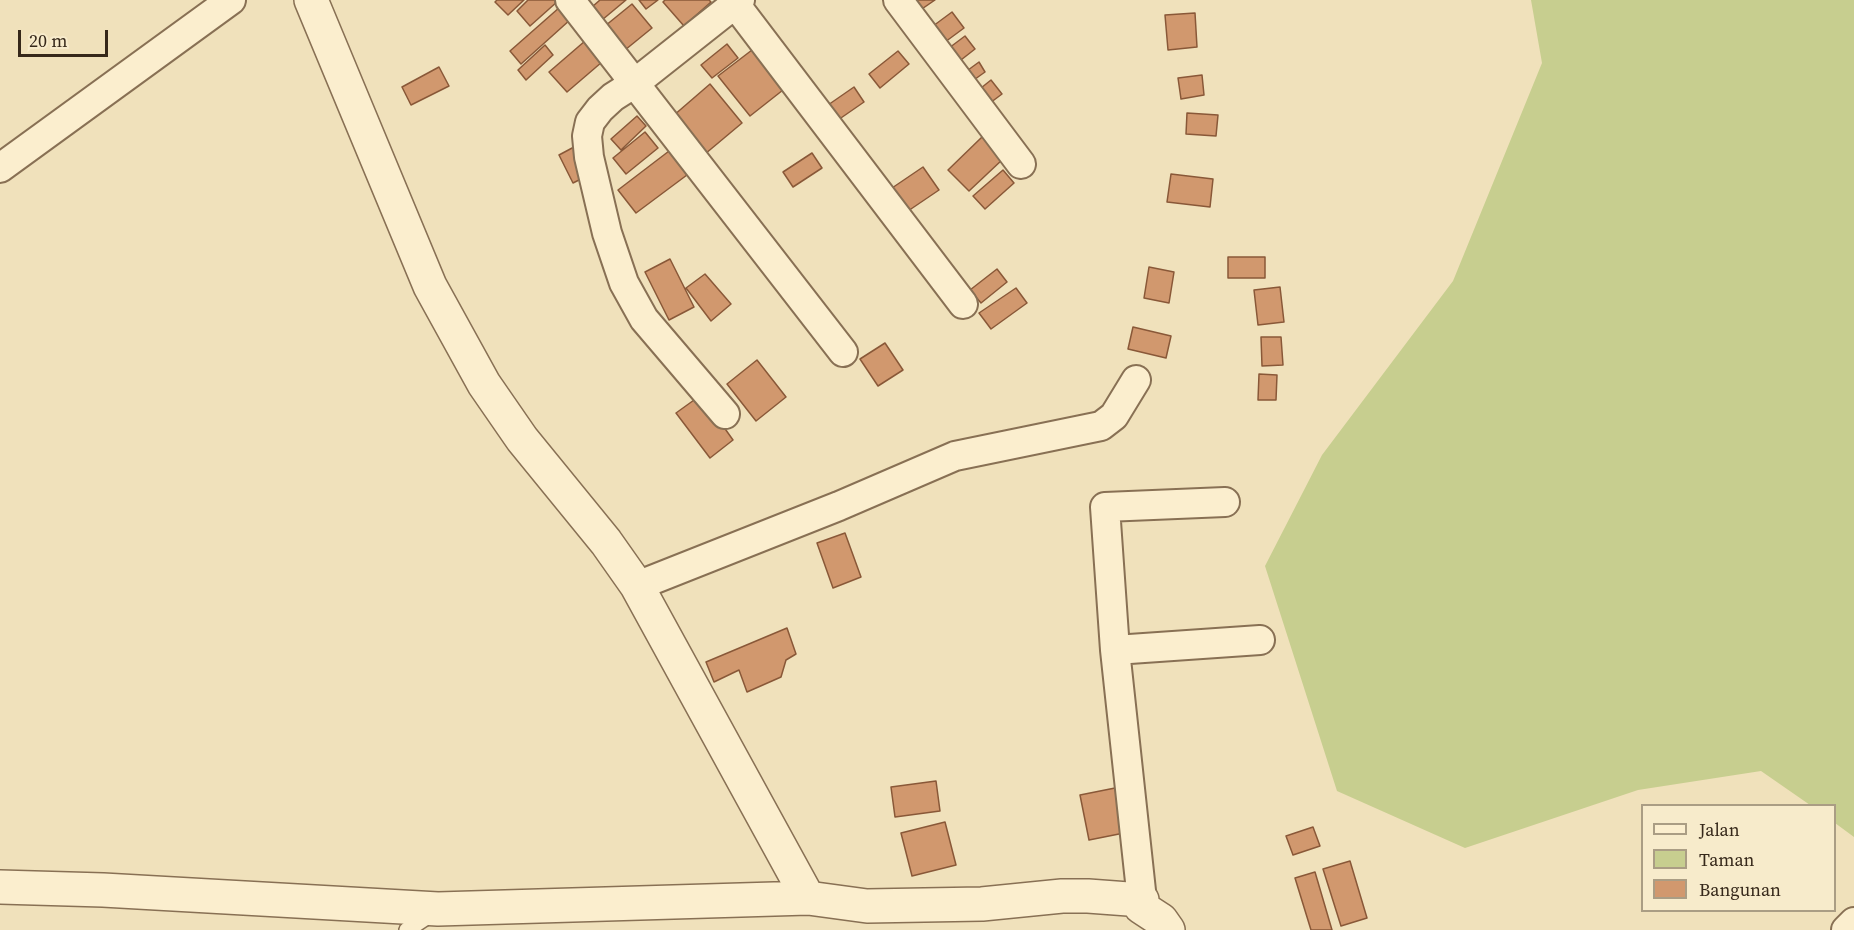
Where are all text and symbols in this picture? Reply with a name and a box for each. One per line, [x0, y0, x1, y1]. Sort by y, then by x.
scale bar [21, 18, 111, 56]
text: 20 m [29, 28, 67, 53]
legend [1641, 804, 1836, 912]
text: Jalan [1699, 817, 1740, 842]
text: Taman [1699, 847, 1754, 872]
text: Bangunan [1699, 877, 1781, 902]

